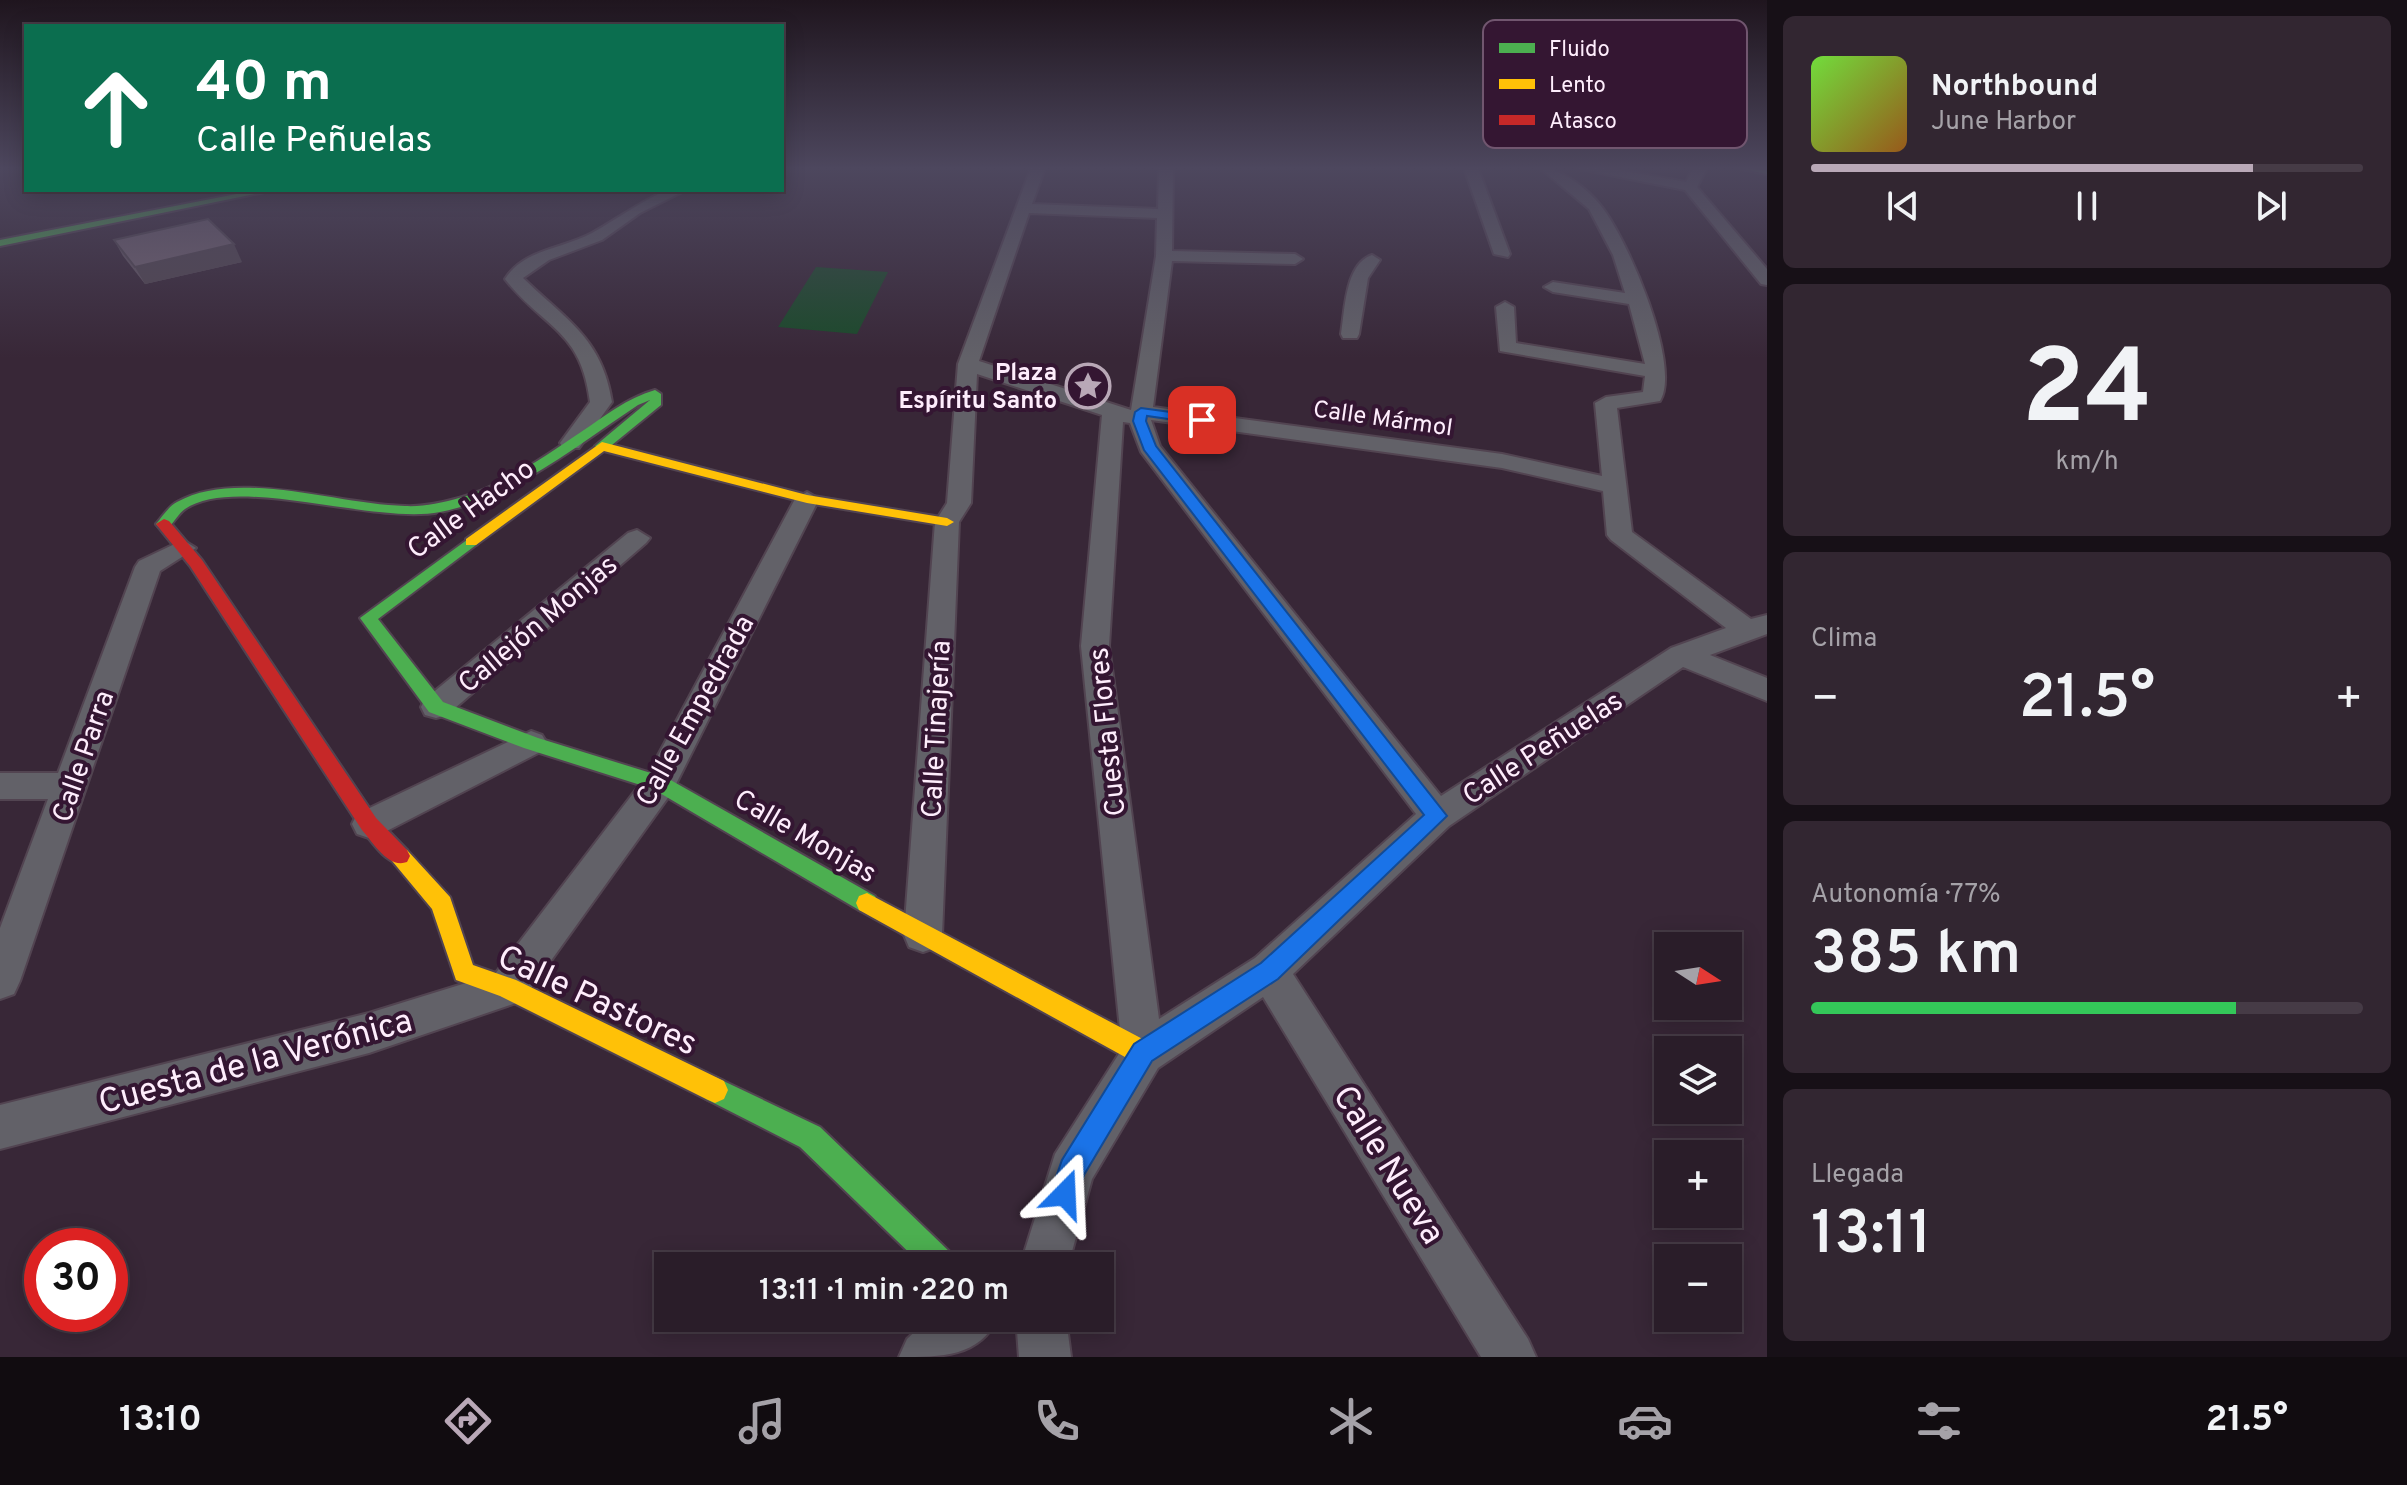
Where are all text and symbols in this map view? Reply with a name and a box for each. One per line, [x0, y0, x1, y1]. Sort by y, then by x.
legend [1483, 20, 1747, 148]
text: Fluido [1549, 37, 1610, 64]
text: 40 m [196, 50, 332, 120]
icon: ahead [64, 56, 168, 160]
text: Northbound [1931, 69, 2098, 106]
text: Lento [1549, 73, 1606, 100]
text: June Harbor [1931, 106, 2076, 139]
text: Atasco [1549, 109, 1617, 136]
text: Calle Peñuelas [196, 119, 432, 165]
icon: previous [1881, 184, 1925, 228]
icon: pause [2065, 184, 2109, 228]
icon: next [2249, 184, 2293, 228]
text: 24 [2022, 328, 2152, 460]
place label: Plaza Espíritu Santo [898, 359, 1057, 417]
place icon: Plaza Espíritu Santo [1064, 362, 1112, 410]
pin [1168, 386, 1236, 454]
street label: Calle Mármol [1311, 395, 1455, 445]
icon: arrive [1180, 398, 1224, 442]
text: km/h [2055, 446, 2119, 479]
street label: Calle Hacho [401, 452, 543, 569]
street label: Callejón Monjas [452, 548, 626, 702]
street label: Calle Empedrada [629, 609, 764, 813]
text: Clima [1811, 623, 1877, 656]
street label: Calle Tinajería [915, 639, 961, 819]
street label: Cuesta Flores [1082, 645, 1136, 818]
text: 21.5° [2019, 663, 2155, 739]
text: − [1811, 673, 1839, 729]
text: + [2335, 673, 2363, 729]
street label: Calle Peñuelas [1457, 684, 1631, 815]
street label: Calle Parra [45, 686, 124, 828]
street label: Calle Monjas [727, 782, 882, 893]
text: Autonomía · 77% [1811, 879, 2001, 912]
text: 385 km [1811, 919, 2021, 995]
north arrow [1654, 932, 1742, 1020]
map controls [1654, 932, 1742, 1332]
street label: Calle Pastores [490, 937, 703, 1067]
street label: Cuesta de la Verónica [94, 1001, 417, 1126]
button: layers [1654, 1036, 1742, 1124]
street label: Calle Nueva [1321, 1078, 1453, 1253]
button: + [1654, 1140, 1742, 1228]
position arrow [1023, 1152, 1107, 1236]
text: Llegada [1811, 1159, 1904, 1192]
text: 13:11 [1811, 1199, 1932, 1275]
speed limit sign: 30 [24, 1228, 128, 1332]
button: − [1654, 1244, 1742, 1332]
text: 13:11 · 1 min · 220 m [759, 1273, 1009, 1310]
icon: directions [440, 1393, 496, 1449]
icon: music [734, 1393, 790, 1449]
icon: phone [1029, 1393, 1085, 1449]
icon: climate [1323, 1393, 1379, 1449]
icon: car [1617, 1393, 1673, 1449]
icon: filters [1911, 1393, 1967, 1449]
text: 13:10 [119, 1398, 202, 1444]
text: 21.5° [2206, 1398, 2288, 1444]

